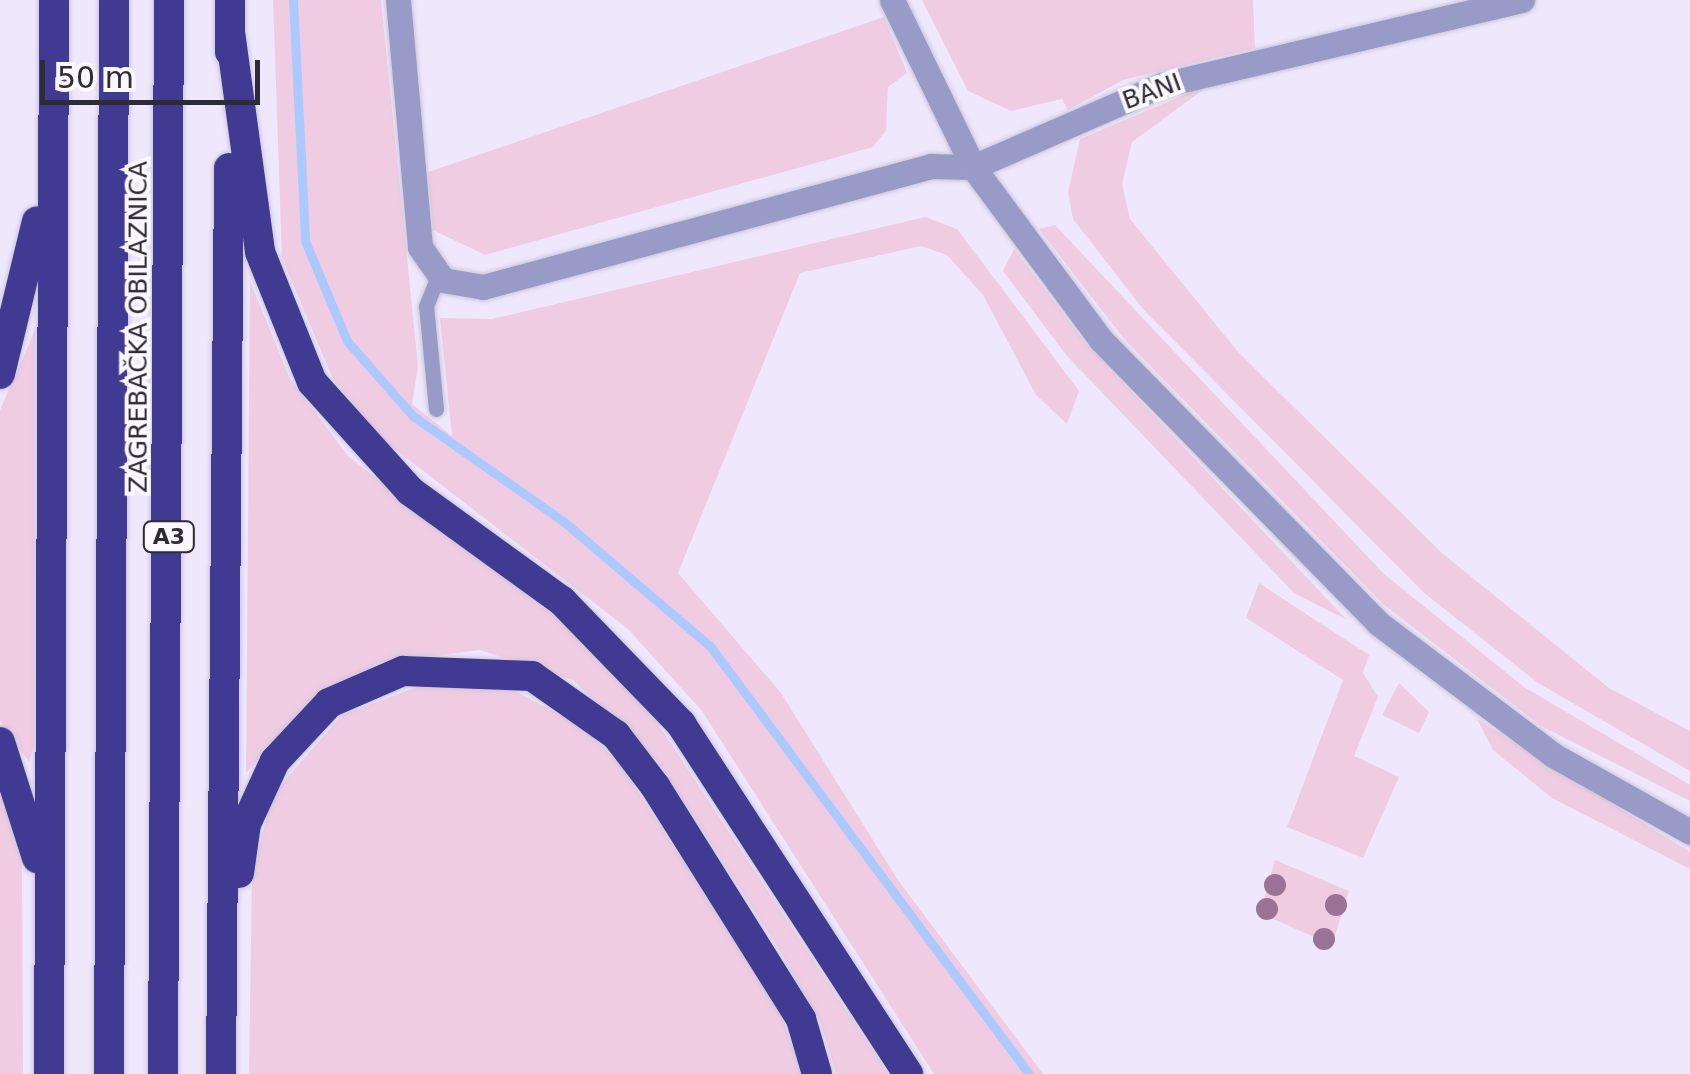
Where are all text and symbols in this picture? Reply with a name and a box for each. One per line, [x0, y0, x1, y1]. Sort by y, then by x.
scale bar [45, 40, 265, 102]
text: 50 m [57, 60, 134, 95]
street label: BANI [1119, 68, 1185, 116]
street label: ZAGREBAČKA OBILAZNICA [124, 161, 154, 493]
road number: A3 [142, 520, 196, 554]

